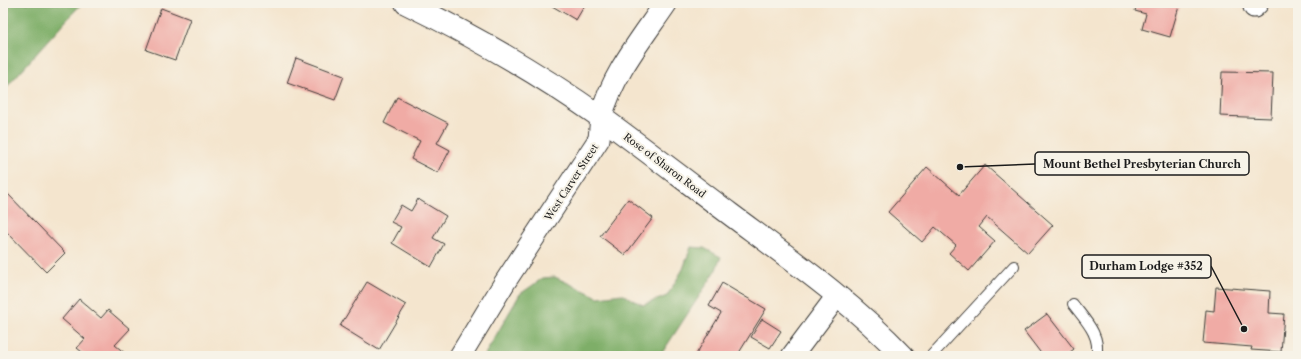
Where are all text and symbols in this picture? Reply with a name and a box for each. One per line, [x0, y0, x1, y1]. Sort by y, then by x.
street label: Rose of Sharon Road [621, 130, 708, 201]
street label: West Carver Street [541, 141, 601, 224]
callout: Mount Bethel Presbyterian Church [1035, 152, 1249, 175]
text: Mount Bethel Presbyterian Church [1043, 157, 1241, 171]
callout: Durham Lodge #352 [1082, 255, 1211, 278]
text: Durham Lodge #352 [1089, 259, 1203, 273]

